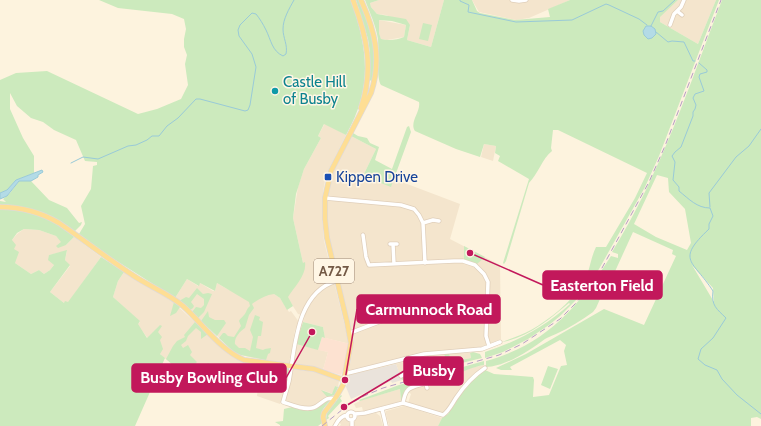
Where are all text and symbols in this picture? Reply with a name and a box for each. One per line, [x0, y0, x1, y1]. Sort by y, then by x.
place label: Castle Hill of Busby [283, 73, 346, 108]
marker: Castle Hill of Busby [270, 86, 280, 96]
place label: Kippen Drive [336, 168, 418, 186]
marker: Kippen Drive [323, 172, 333, 182]
road number: A727 [314, 259, 354, 283]
callout: Easterton Field [543, 271, 662, 299]
text: Easterton Field [550, 276, 654, 295]
callout: Carmunnock Road [357, 295, 500, 323]
text: Carmunnock Road [365, 300, 493, 319]
callout: Busby [404, 357, 463, 385]
text: Busby [412, 361, 456, 380]
callout: Busby Bowling Club [132, 364, 286, 392]
text: Busby Bowling Club [140, 368, 278, 387]

